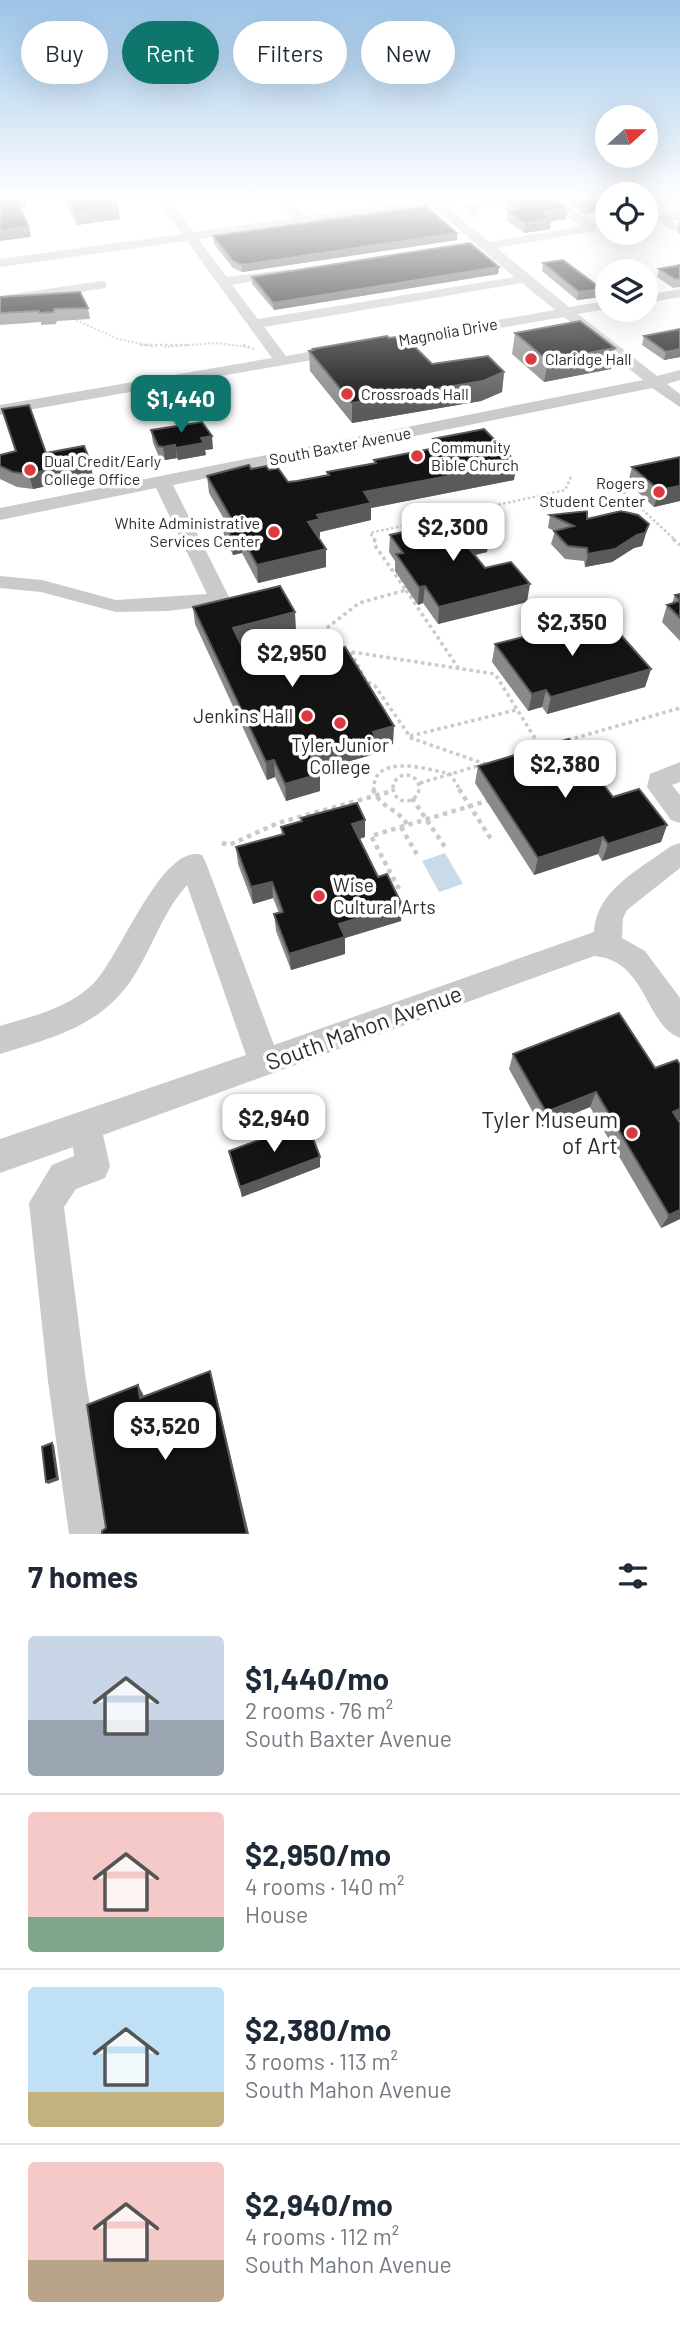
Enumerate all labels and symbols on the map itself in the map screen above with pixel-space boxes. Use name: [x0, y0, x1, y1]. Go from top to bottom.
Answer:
north arrow: [595, 105, 658, 168]
street label: Magnolia Drive: [397, 313, 499, 350]
place label: Claridge Hall: [545, 349, 632, 368]
marker: Claridge Hall: [523, 351, 539, 367]
pin: $1,440: [124, 376, 238, 435]
place label: Crossroads Hall: [361, 384, 469, 403]
marker: Crossroads Hall: [339, 386, 355, 402]
street label: South Baxter Avenue: [267, 422, 412, 469]
place label: Community Bible Church: [431, 437, 519, 474]
marker: Community Bible Church: [409, 448, 425, 464]
place label: Dual Credit/Early College Office: [44, 451, 162, 488]
marker: Dual Credit/Early College Office: [22, 462, 38, 478]
place label: Rogers Student Center: [540, 473, 645, 510]
marker: Rogers Student Center: [651, 484, 667, 500]
pin: $2,300: [396, 504, 510, 563]
place label: White Administrative Services Center: [115, 513, 260, 550]
marker: White Administrative Services Center: [266, 524, 282, 540]
pin: $2,350: [515, 598, 629, 658]
pin: $2,950: [235, 630, 349, 689]
place label: Jenkins Hall: [193, 704, 293, 727]
marker: Jenkins Hall: [299, 708, 315, 724]
marker: Tyler Junior College: [332, 715, 348, 731]
place label: Tyler Junior College: [291, 733, 389, 778]
pin: $2,380: [508, 740, 622, 800]
place label: Wise Cultural Arts: [333, 873, 436, 918]
marker: Wise Cultural Arts: [311, 888, 327, 904]
street label: South Mahon Avenue: [262, 979, 466, 1076]
pin: $2,940: [217, 1094, 331, 1154]
place label: Tyler Museum of Art: [481, 1105, 618, 1159]
marker: Tyler Museum of Art: [624, 1125, 640, 1141]
pin: $3,520: [108, 1402, 222, 1462]

